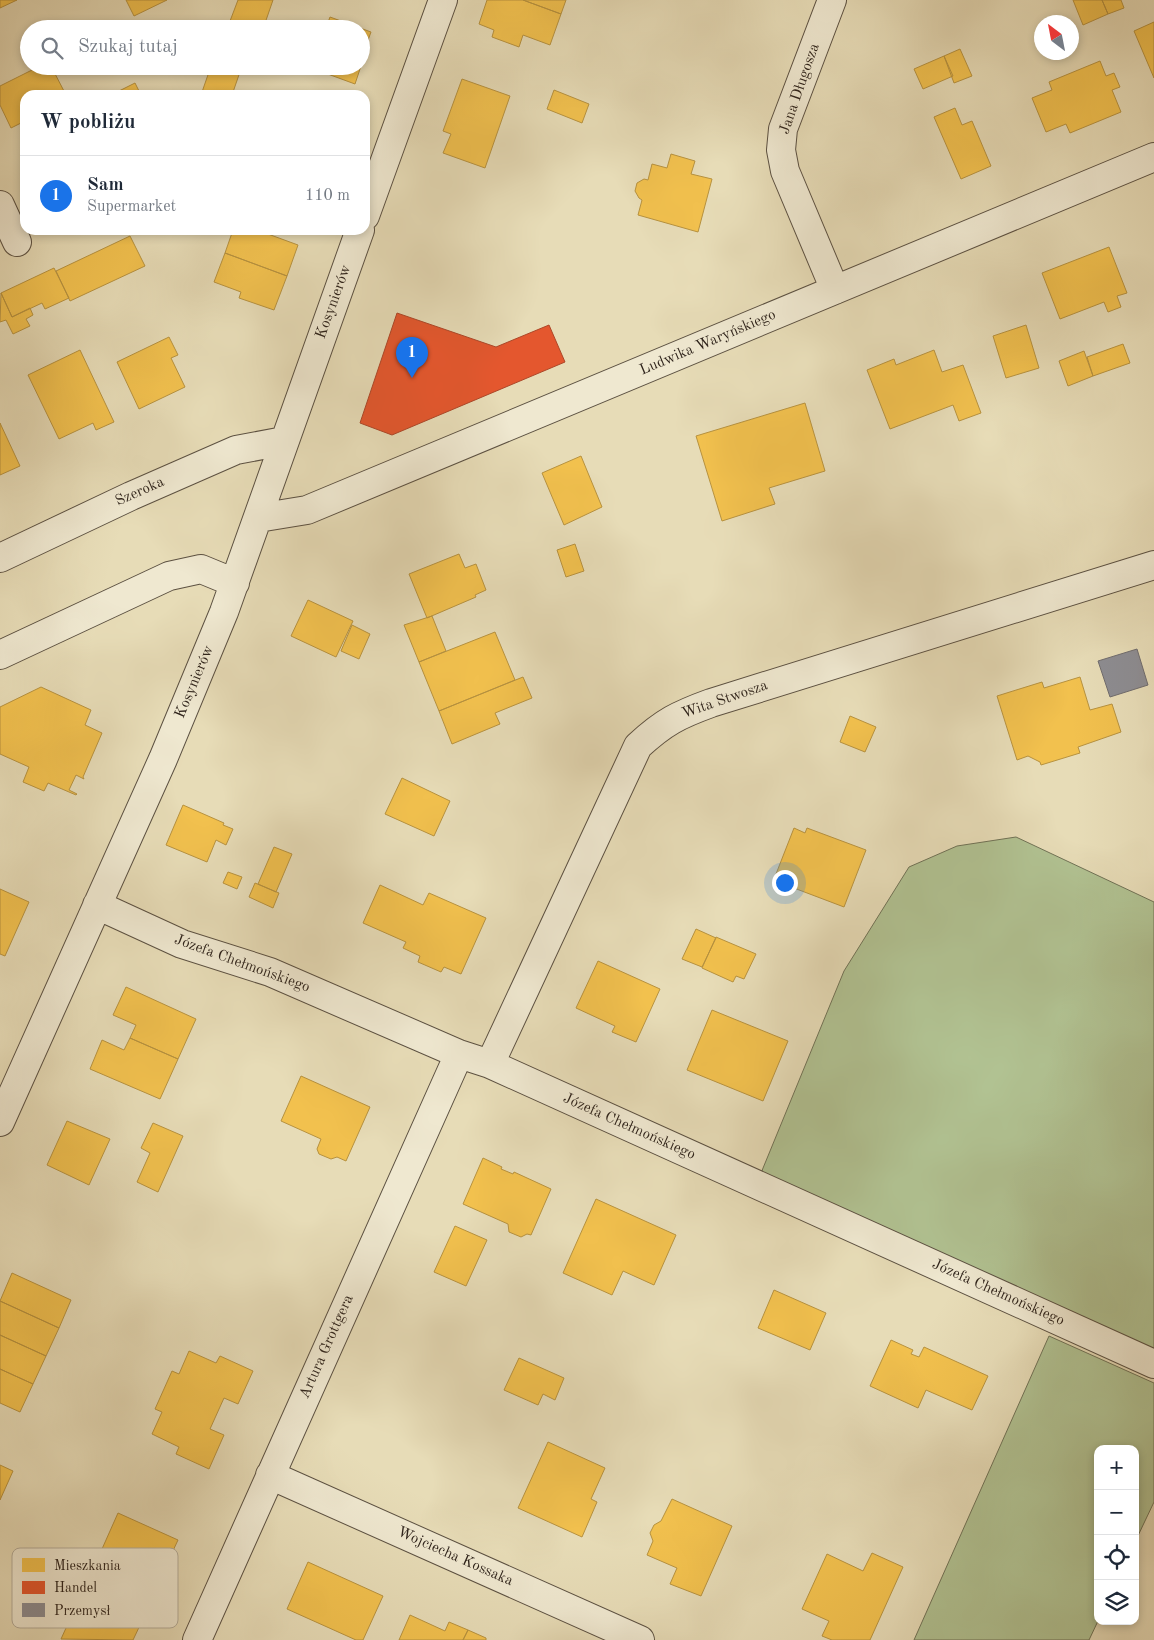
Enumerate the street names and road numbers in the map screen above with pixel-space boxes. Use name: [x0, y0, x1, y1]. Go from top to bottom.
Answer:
street label: Jana Długosza: [777, 41, 823, 136]
street label: Kosynierów: [314, 263, 354, 341]
street label: Ludwika Waryńskiego: [638, 308, 778, 378]
street label: Szeroka: [113, 474, 167, 509]
street label: Kosynierów: [173, 643, 217, 720]
street label: Wita Stwosza: [680, 678, 770, 722]
street label: Józefa Chełmońskiego: [172, 932, 312, 996]
street label: Józefa Chełmońskiego: [561, 1091, 697, 1163]
street label: Józefa Chełmońskiego: [930, 1257, 1066, 1329]
street label: Artura Grottgera: [297, 1292, 357, 1401]
street label: Wojciecha Kossaka: [395, 1525, 516, 1590]

